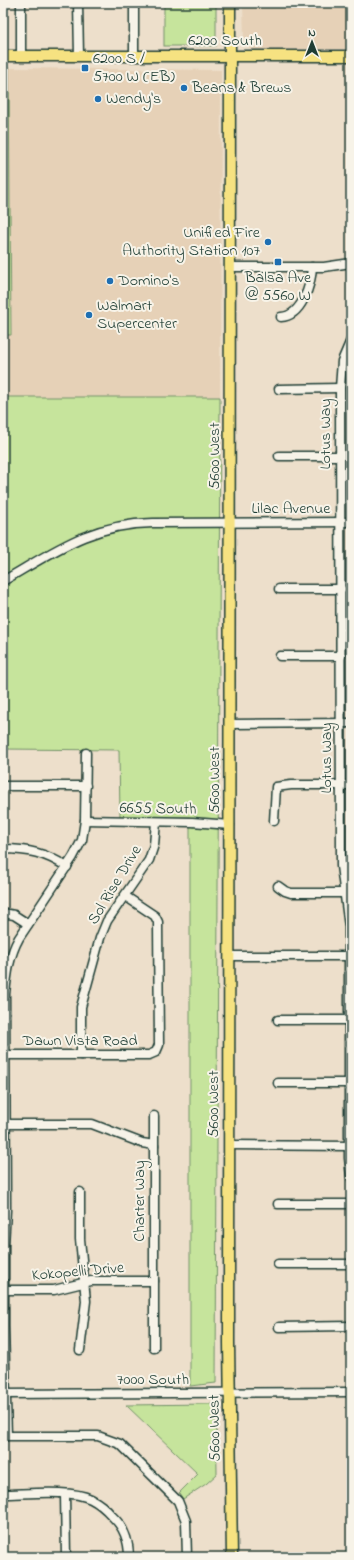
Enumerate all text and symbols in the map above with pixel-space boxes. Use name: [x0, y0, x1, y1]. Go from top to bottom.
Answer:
north arrow: [292, 22, 332, 62]
text: N: [308, 25, 316, 41]
street label: 6200 South: [188, 29, 262, 53]
place label: 6200 S / 5700 W (EB): [93, 47, 175, 89]
marker: 6200 S / 5700 W (EB): [80, 63, 90, 73]
place label: Beans & Brews: [191, 76, 291, 100]
marker: Beans & Brews: [179, 83, 189, 93]
place label: Wendy's: [106, 87, 161, 111]
marker: Wendy's: [93, 94, 103, 104]
place label: Unified Fire Authority Station 107: [122, 221, 261, 263]
marker: Unified Fire Authority Station 107: [263, 237, 273, 247]
marker: Balsa Ave @ 5560 W: [273, 257, 283, 267]
place label: Balsa Ave @ 5560 W: [244, 266, 312, 308]
place label: Domino's: [117, 269, 179, 293]
marker: Domino's: [105, 276, 115, 286]
place label: Walmart Supercenter: [97, 294, 177, 336]
marker: Walmart Supercenter: [84, 310, 94, 320]
street label: Lotus Way: [314, 399, 338, 469]
street label: 5600 West: [203, 422, 227, 490]
street label: Lilac Avenue: [251, 497, 331, 521]
street label: Lotus Way: [315, 723, 339, 793]
street label: 5600 West: [203, 746, 227, 814]
street label: 6655 South: [119, 796, 197, 822]
street label: Sol Rise Drive: [82, 840, 149, 929]
street label: Dawn Vista Road: [22, 1029, 137, 1053]
street label: 5600 West: [202, 1070, 226, 1138]
street label: Charter Way: [128, 1160, 152, 1242]
street label: Kokopelli Drive: [31, 1256, 126, 1288]
street label: 7000 South: [117, 1368, 189, 1392]
street label: 5600 West: [202, 1394, 228, 1462]

